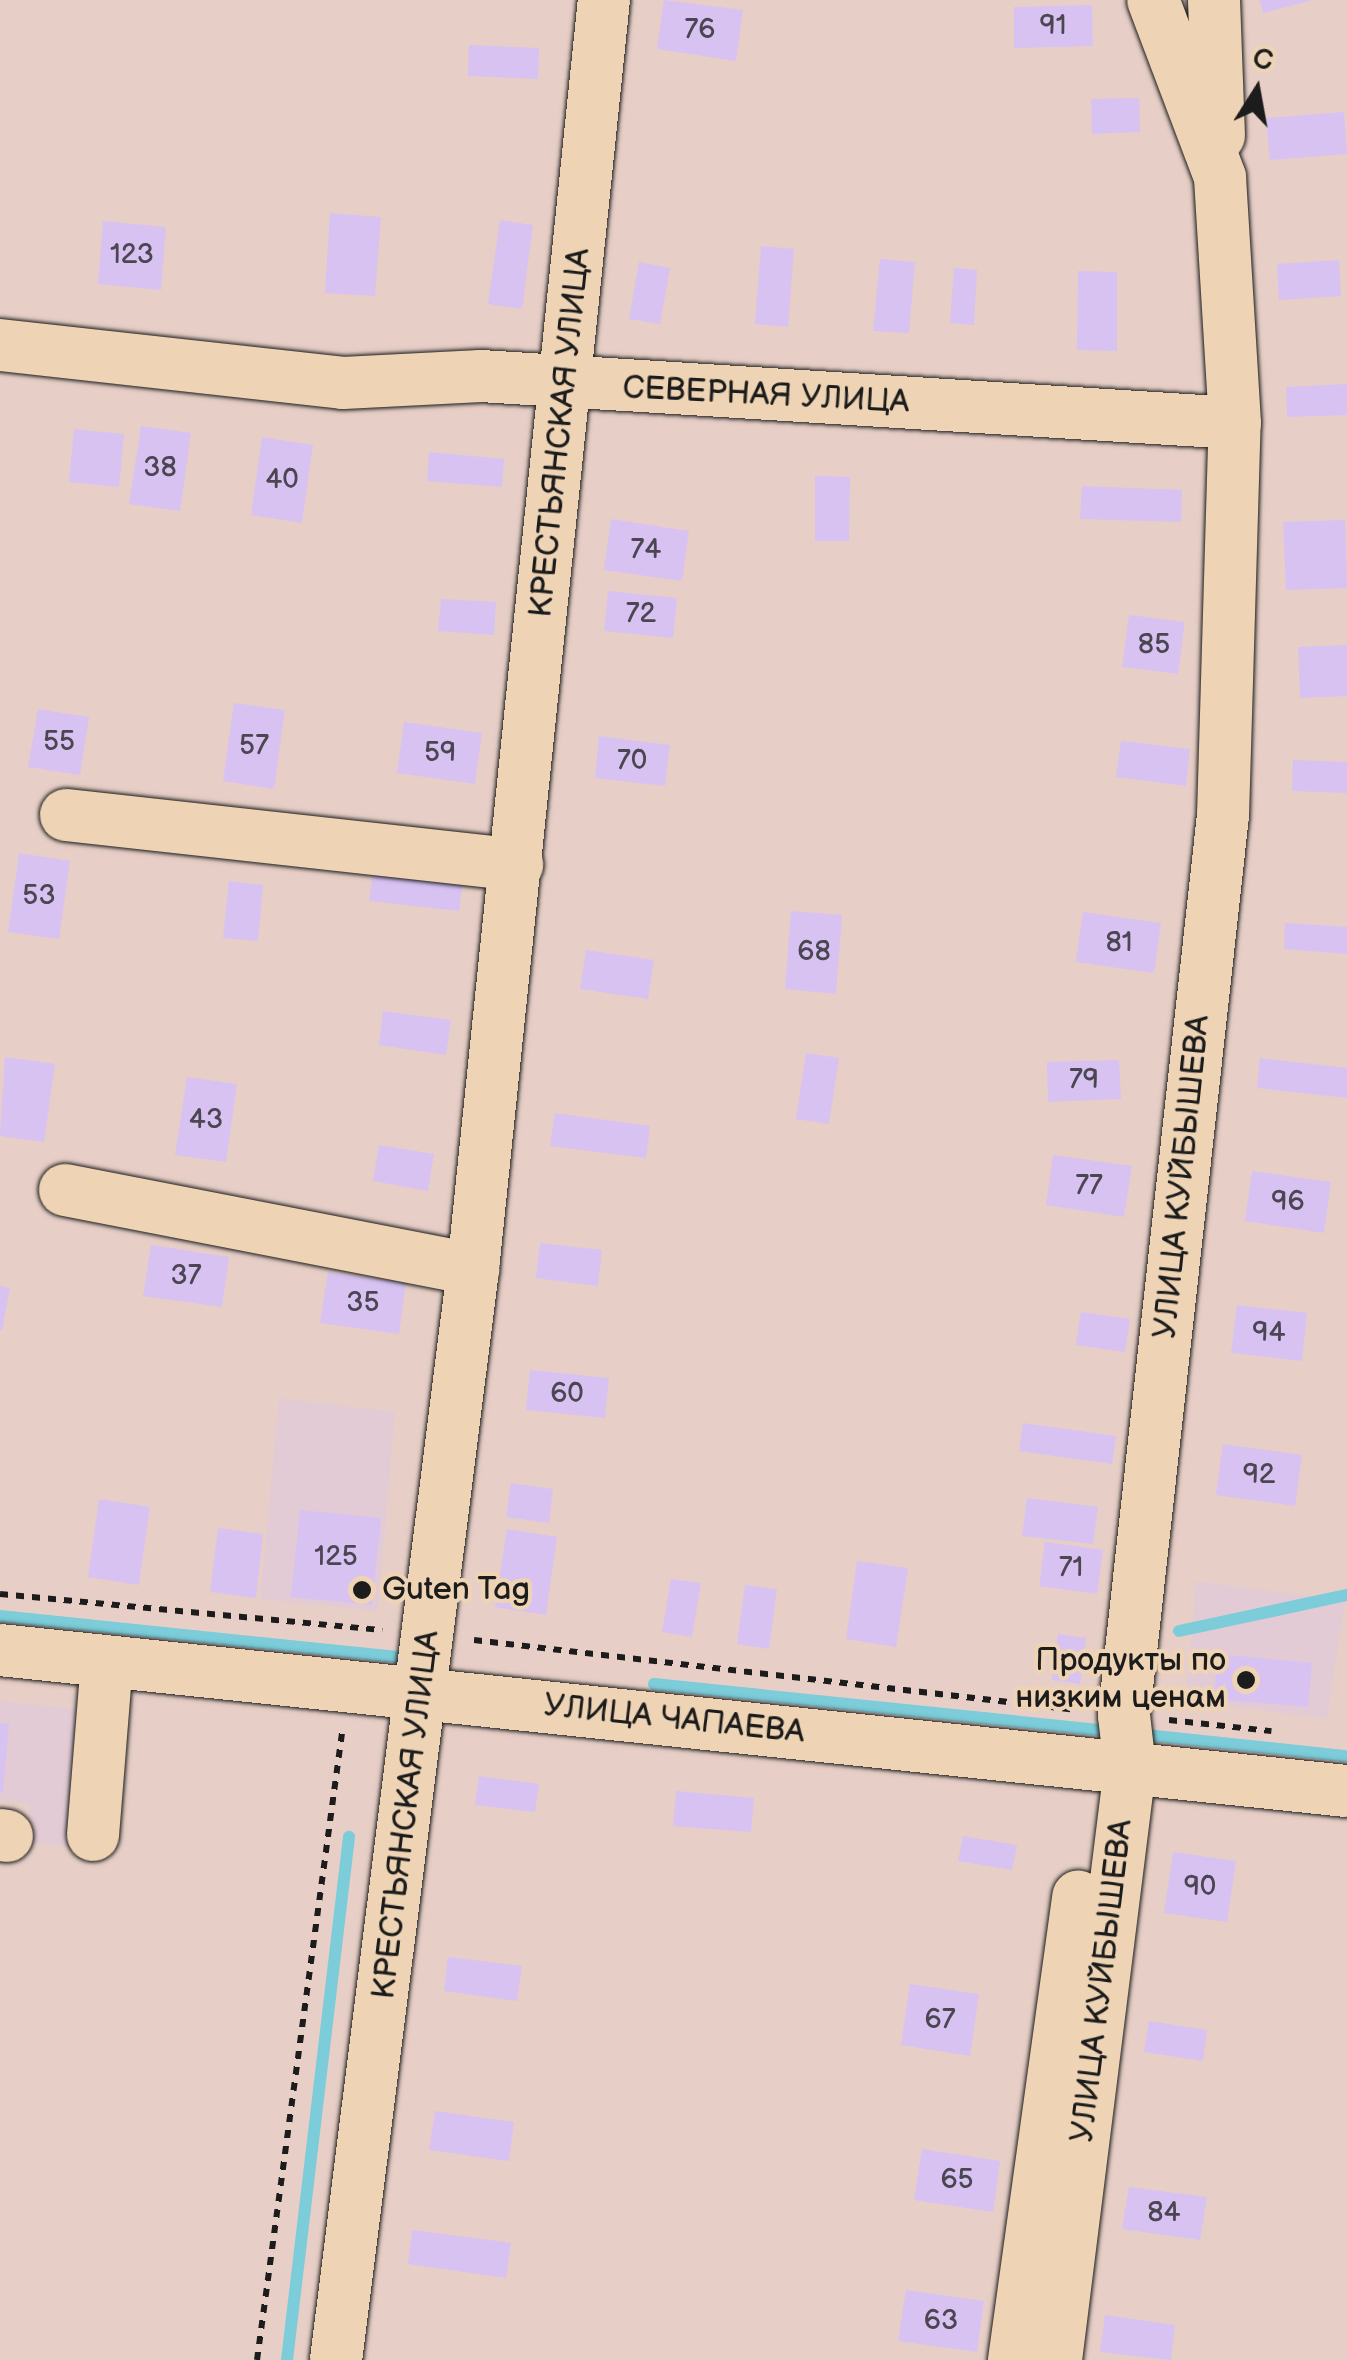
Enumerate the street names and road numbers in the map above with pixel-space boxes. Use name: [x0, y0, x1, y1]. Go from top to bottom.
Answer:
street label: КРЕСТЬЯНСКАЯ УЛИЦА: [523, 247, 599, 619]
street label: СЕВЕРНАЯ УЛИЦА: [622, 369, 910, 423]
street label: УЛИЦА КУЙБЫШЕВА: [1147, 1013, 1219, 1341]
street label: КРЕСТЬЯНСКАЯ УЛИЦА: [365, 1629, 449, 2001]
street label: УЛИЦА ЧАПАЕВА: [542, 1687, 806, 1753]
street label: УЛИЦА КУЙБЫШЕВА: [1064, 1817, 1142, 2145]

